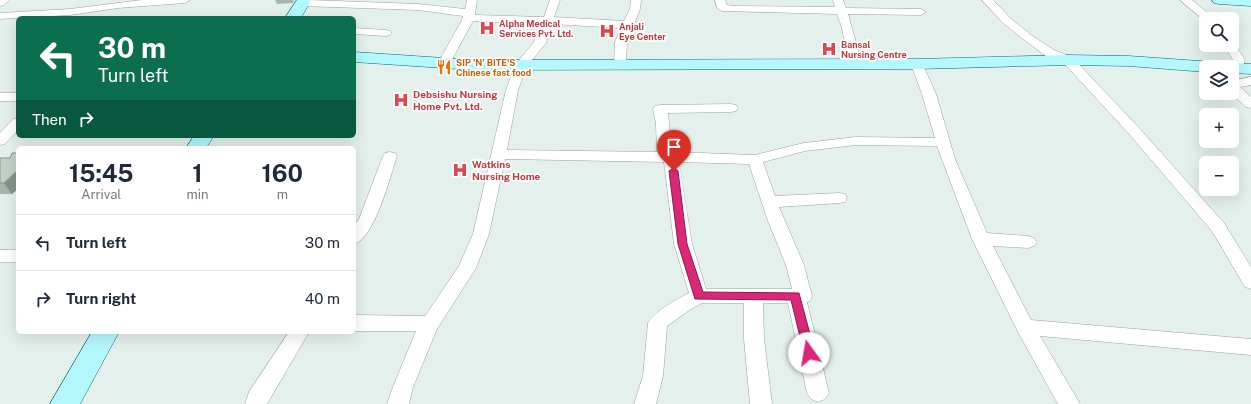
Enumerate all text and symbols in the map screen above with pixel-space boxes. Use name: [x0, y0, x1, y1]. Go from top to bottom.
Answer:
map controls: [1199, 12, 1239, 196]
button: search: [1199, 12, 1239, 52]
place label: Alpha Medical Services Pvt. Ltd.: [499, 18, 573, 39]
hospital icon: Alpha Medical Services Pvt. Ltd.: [478, 19, 496, 37]
place label: Anjali Eye Center: [619, 21, 666, 42]
hospital icon: Anjali Eye Center: [598, 22, 616, 40]
text: 30 m: [98, 31, 166, 64]
icon: left: [32, 32, 84, 84]
place label: Bansal Nursing Centre: [841, 39, 907, 60]
hospital icon: Bansal Nursing Centre: [820, 40, 838, 58]
place label: SIP 'N' BITE'S Chinese fast food: [456, 57, 531, 78]
restaurant icon: SIP 'N' BITE'S Chinese fast food: [435, 58, 453, 76]
button: layers: [1199, 60, 1239, 100]
text: Turn left: [98, 65, 168, 86]
place label: Debsishu Nursing Home Pvt. Ltd.: [413, 88, 498, 112]
hospital icon: Debsishu Nursing Home Pvt. Ltd.: [392, 91, 410, 109]
icon: right: [75, 108, 97, 130]
button: +: [1199, 108, 1239, 148]
text: Then: [32, 111, 67, 128]
pin: [657, 130, 691, 171]
icon: arrive: [663, 136, 685, 158]
button: −: [1199, 156, 1239, 196]
place label: Watkins Nursing Home: [472, 158, 541, 182]
text: 15:45: [69, 159, 134, 187]
text: 1: [192, 159, 203, 187]
text: 160: [262, 159, 303, 187]
hospital icon: Watkins Nursing Home: [451, 161, 469, 179]
text: Arrival: [81, 187, 121, 202]
text: min: [186, 187, 209, 202]
text: m: [277, 187, 288, 202]
icon: left: [32, 232, 54, 254]
text: Turn left: [66, 234, 127, 251]
text: 30 m: [305, 234, 340, 251]
icon: right: [32, 288, 54, 310]
text: Turn right: [66, 290, 136, 307]
text: 40 m: [305, 290, 340, 307]
position arrow: [788, 332, 830, 374]

